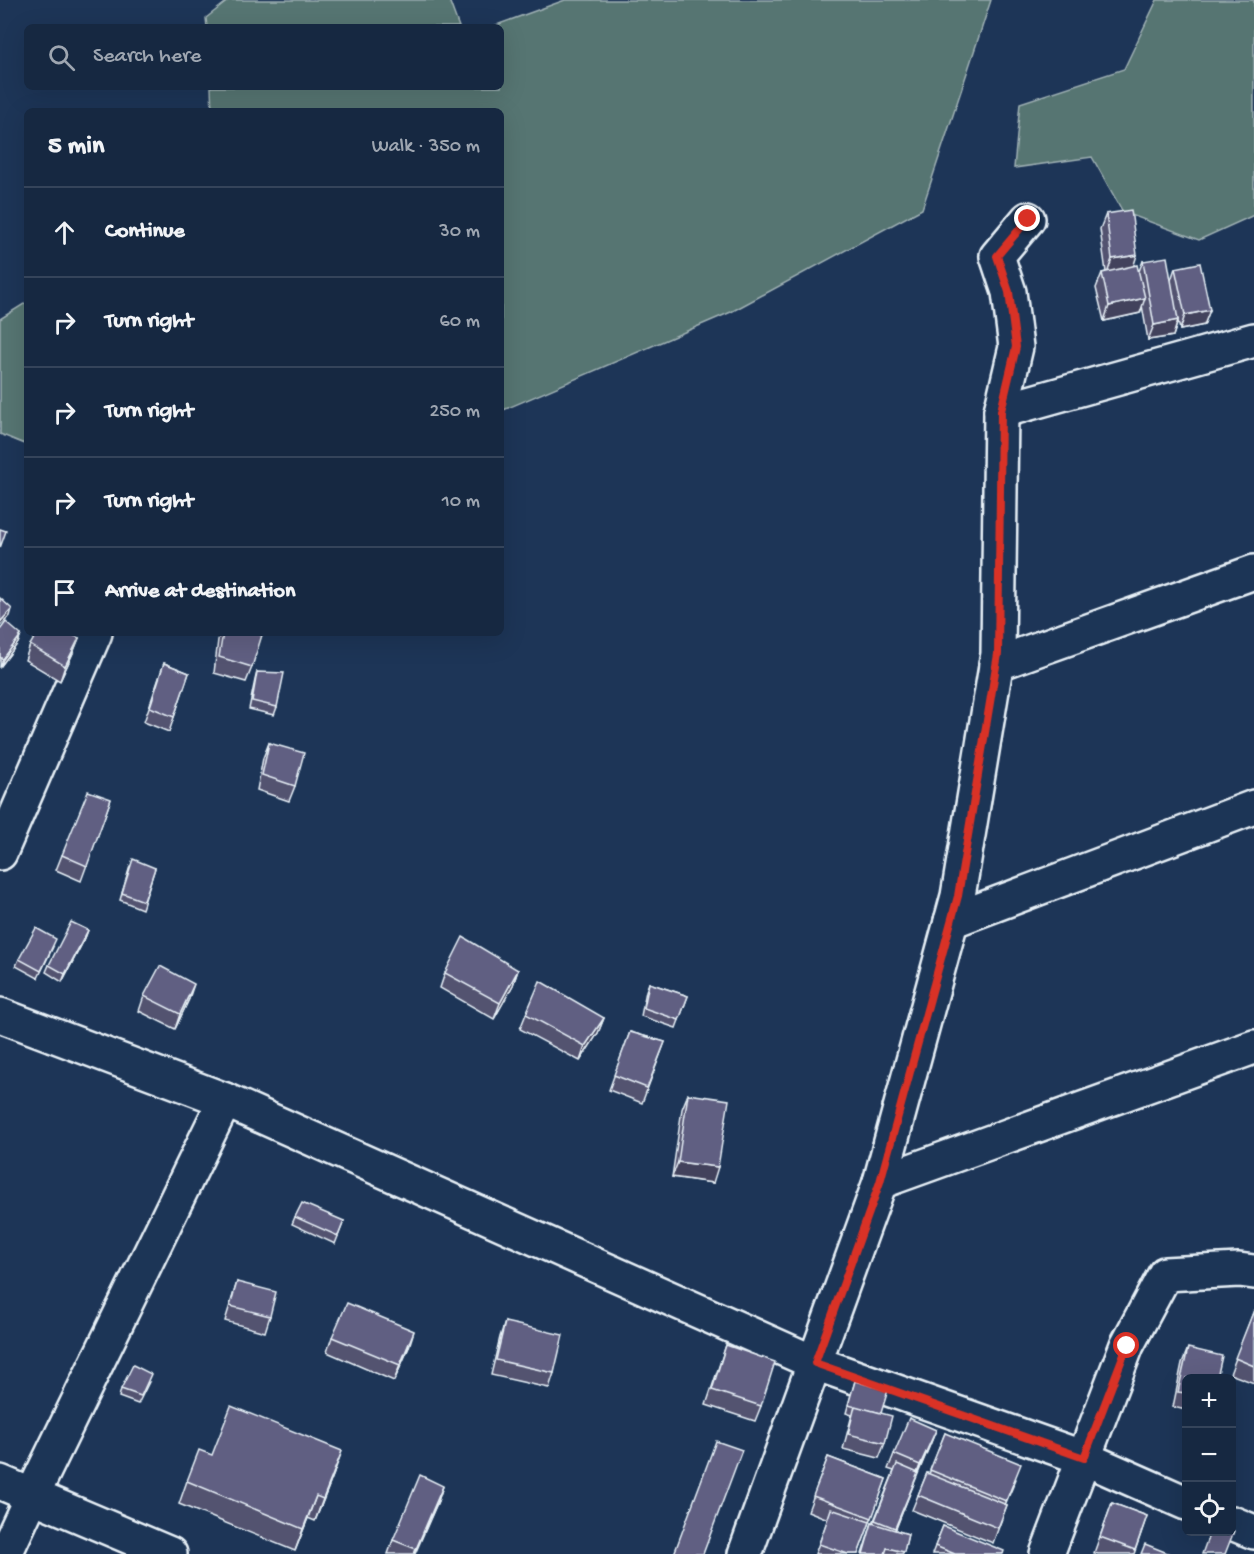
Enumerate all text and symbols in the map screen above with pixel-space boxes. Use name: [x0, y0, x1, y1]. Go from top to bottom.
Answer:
search box: [24, 24, 504, 90]
icon: search: [45, 41, 78, 74]
text: Search here: [93, 44, 201, 70]
text: 5 min: [48, 132, 104, 163]
text: Walk · 350 m: [372, 136, 480, 159]
route end: [1014, 205, 1040, 231]
icon: ahead: [48, 216, 81, 249]
text: Continue: [105, 219, 185, 245]
text: 30 m: [439, 221, 480, 244]
icon: right: [48, 306, 81, 339]
text: Turn right: [105, 309, 193, 335]
text: 60 m: [440, 311, 480, 334]
icon: right: [48, 396, 81, 429]
text: Turn right: [105, 399, 193, 425]
text: 250 m: [429, 401, 480, 424]
icon: right: [48, 486, 81, 519]
text: Turn right: [105, 489, 193, 515]
text: 10 m: [442, 491, 480, 514]
icon: arrive: [48, 576, 81, 609]
text: Arrive at destination: [105, 579, 295, 605]
route start: [1113, 1332, 1139, 1358]
map controls: [1182, 1374, 1236, 1536]
button: +: [1182, 1374, 1236, 1428]
button: −: [1182, 1428, 1236, 1482]
button: locate: [1182, 1482, 1236, 1536]

